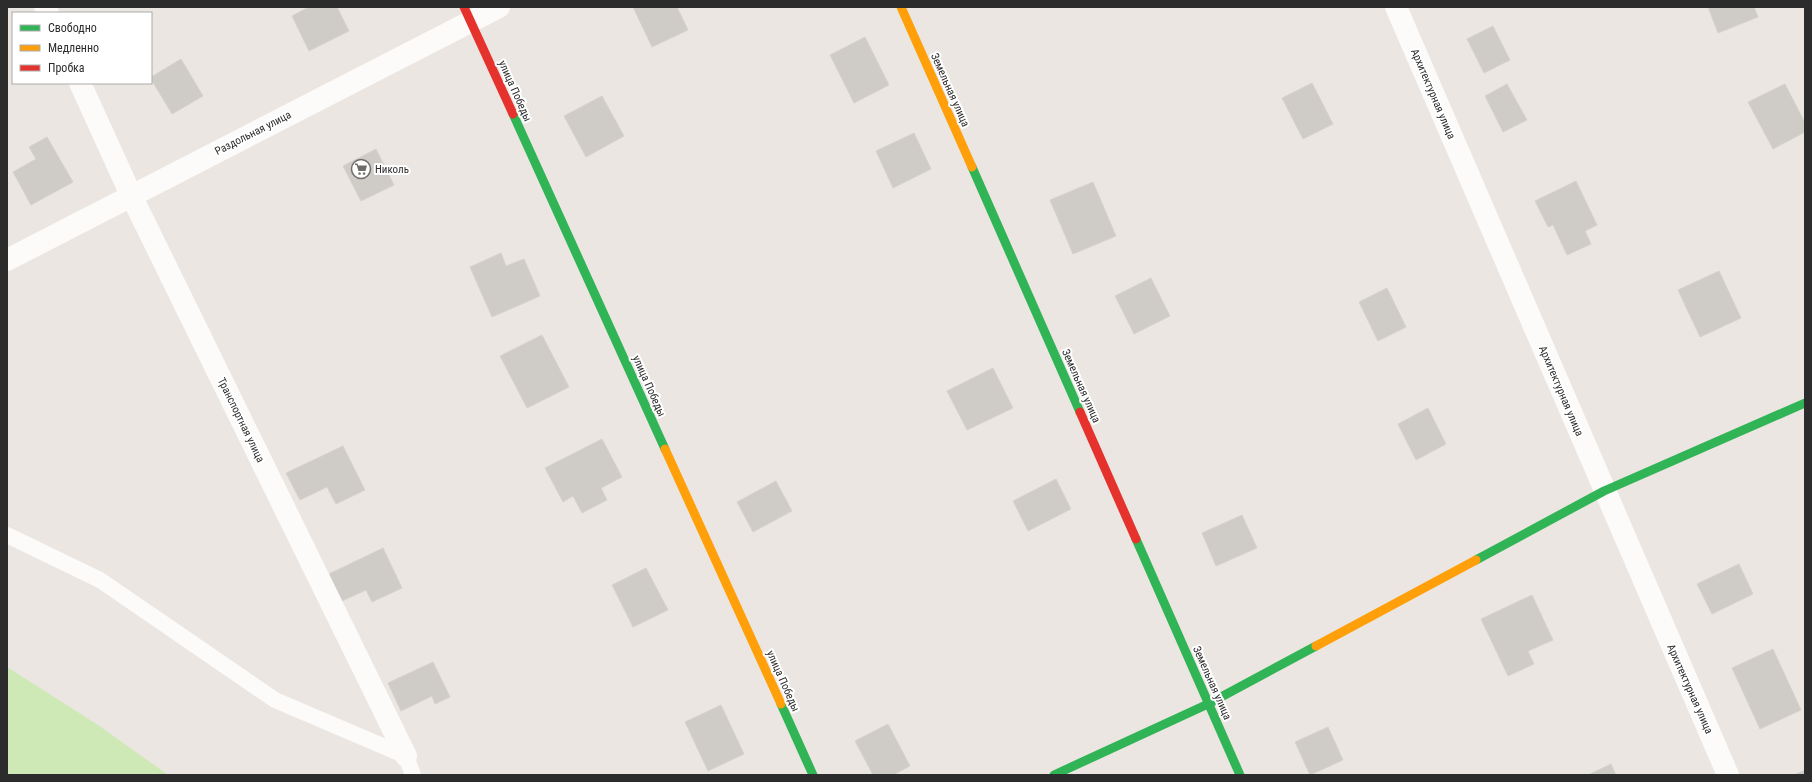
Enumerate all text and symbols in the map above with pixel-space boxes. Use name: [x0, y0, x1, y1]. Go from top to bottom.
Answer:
legend: [12, 12, 152, 84]
text: Свободно: [48, 21, 97, 35]
text: Медленно: [48, 41, 99, 55]
street label: Архитектурная улица: [1408, 47, 1458, 141]
street label: Земельная улица: [928, 51, 972, 129]
street label: улица Победы: [496, 59, 534, 123]
text: Пробка: [48, 61, 85, 75]
street label: Раздольная улица: [213, 108, 293, 158]
supermarket icon: Николь: [350, 158, 372, 180]
place label: Николь: [375, 163, 409, 176]
street label: Архитектурная улица: [1536, 344, 1586, 438]
street label: Земельная улица: [1059, 347, 1103, 425]
street label: улица Победы: [630, 354, 668, 418]
street label: Транспортная улица: [215, 376, 267, 464]
street label: Архитектурная улица: [1664, 642, 1716, 736]
street label: Земельная улица: [1190, 644, 1234, 722]
street label: улица Победы: [764, 649, 802, 713]

